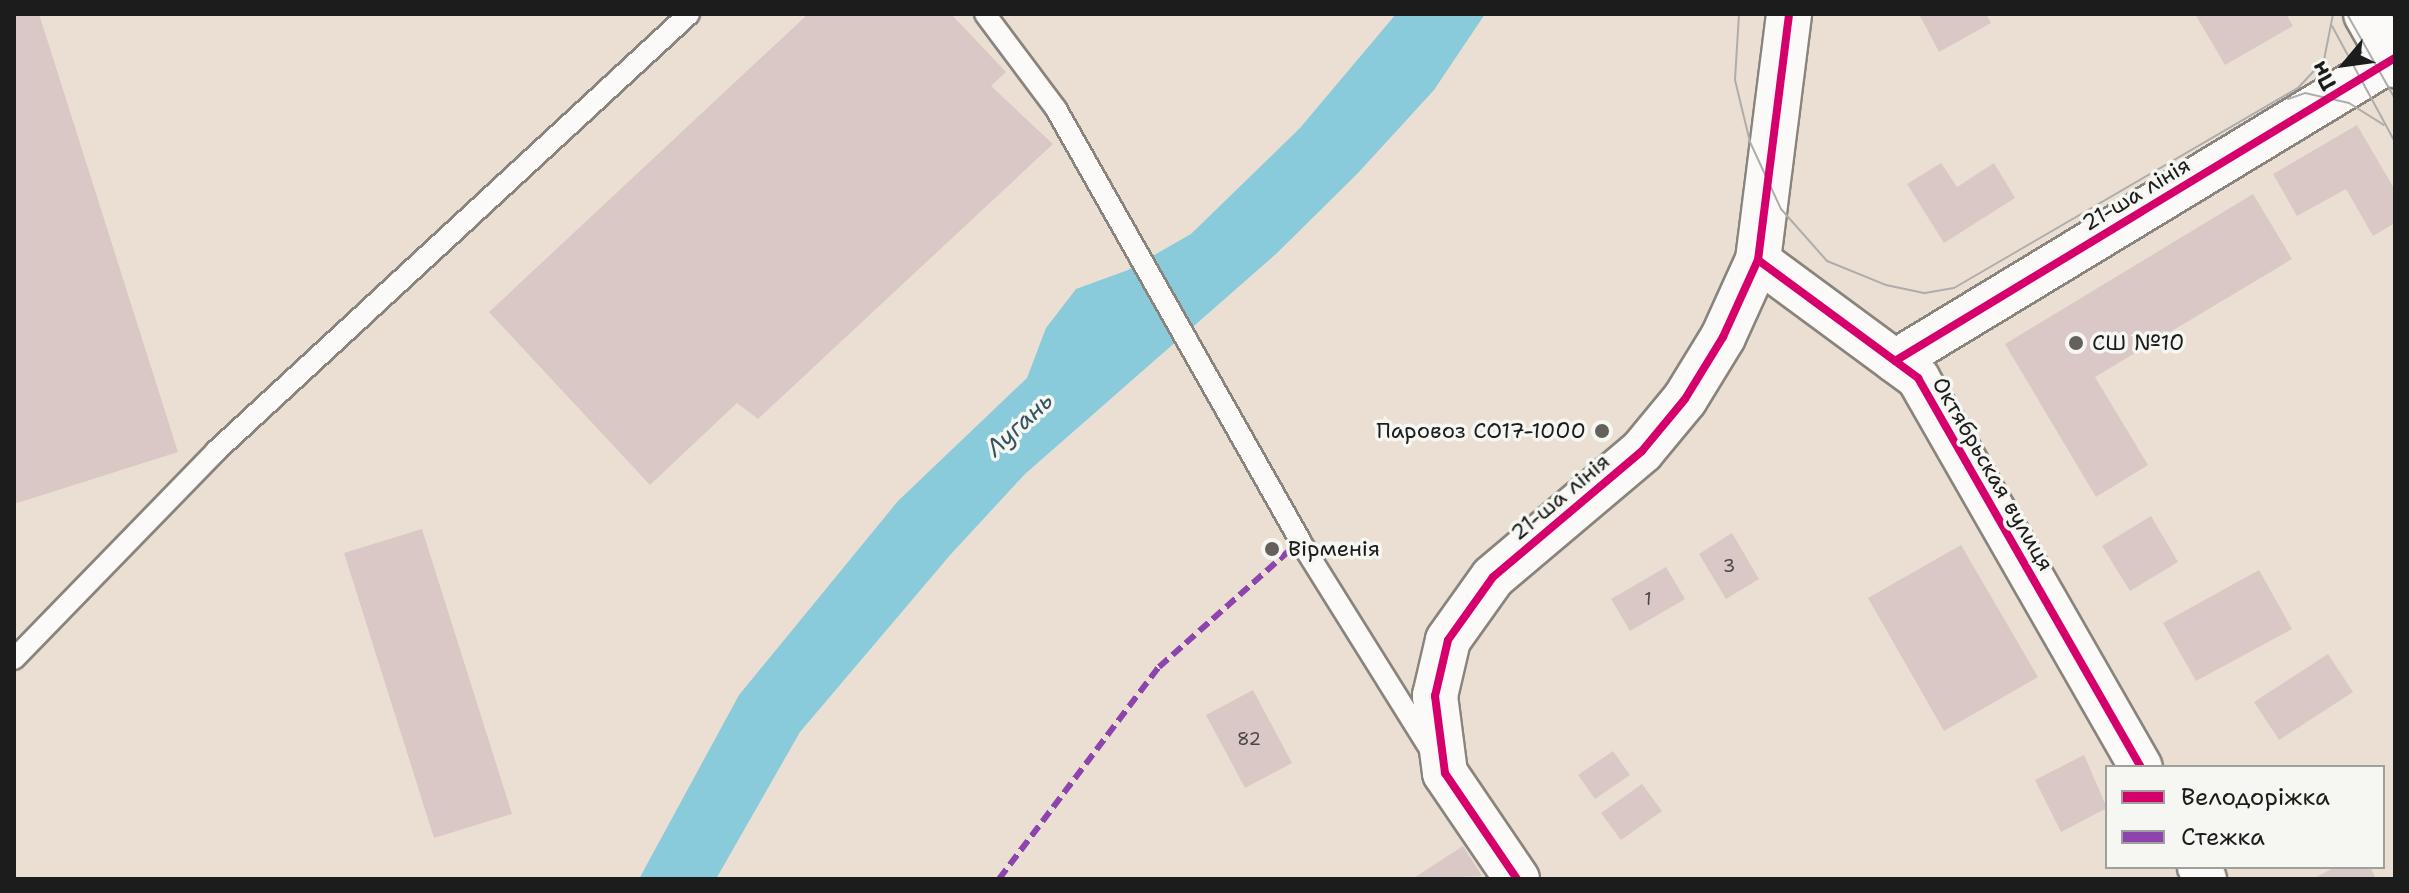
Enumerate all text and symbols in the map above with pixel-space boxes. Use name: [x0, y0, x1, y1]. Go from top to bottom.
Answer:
north arrow: [2305, 24, 2385, 104]
text: Пн: [2304, 56, 2343, 96]
street label: 21-ша лінія: [2077, 151, 2195, 237]
place label: СШ №10: [2092, 330, 2184, 356]
marker: СШ №10: [2067, 334, 2085, 352]
street label: Октябрьская вулиця: [1927, 372, 2059, 576]
water label: Лугань: [981, 387, 1059, 463]
place label: Паровоз СО17-1000: [1376, 418, 1586, 444]
marker: Паровоз СО17-1000: [1593, 422, 1611, 440]
street label: 21-ша лінія: [1505, 448, 1615, 546]
place label: Вірменія: [1288, 536, 1380, 562]
marker: Вірменія: [1263, 540, 1281, 558]
house number: 3: [1723, 555, 1735, 577]
house number: 1: [1644, 588, 1652, 610]
house number: 82: [1237, 728, 1261, 750]
legend: [2105, 765, 2385, 869]
text: Велодоріжка: [2181, 781, 2330, 813]
text: Стежка: [2181, 821, 2265, 853]

